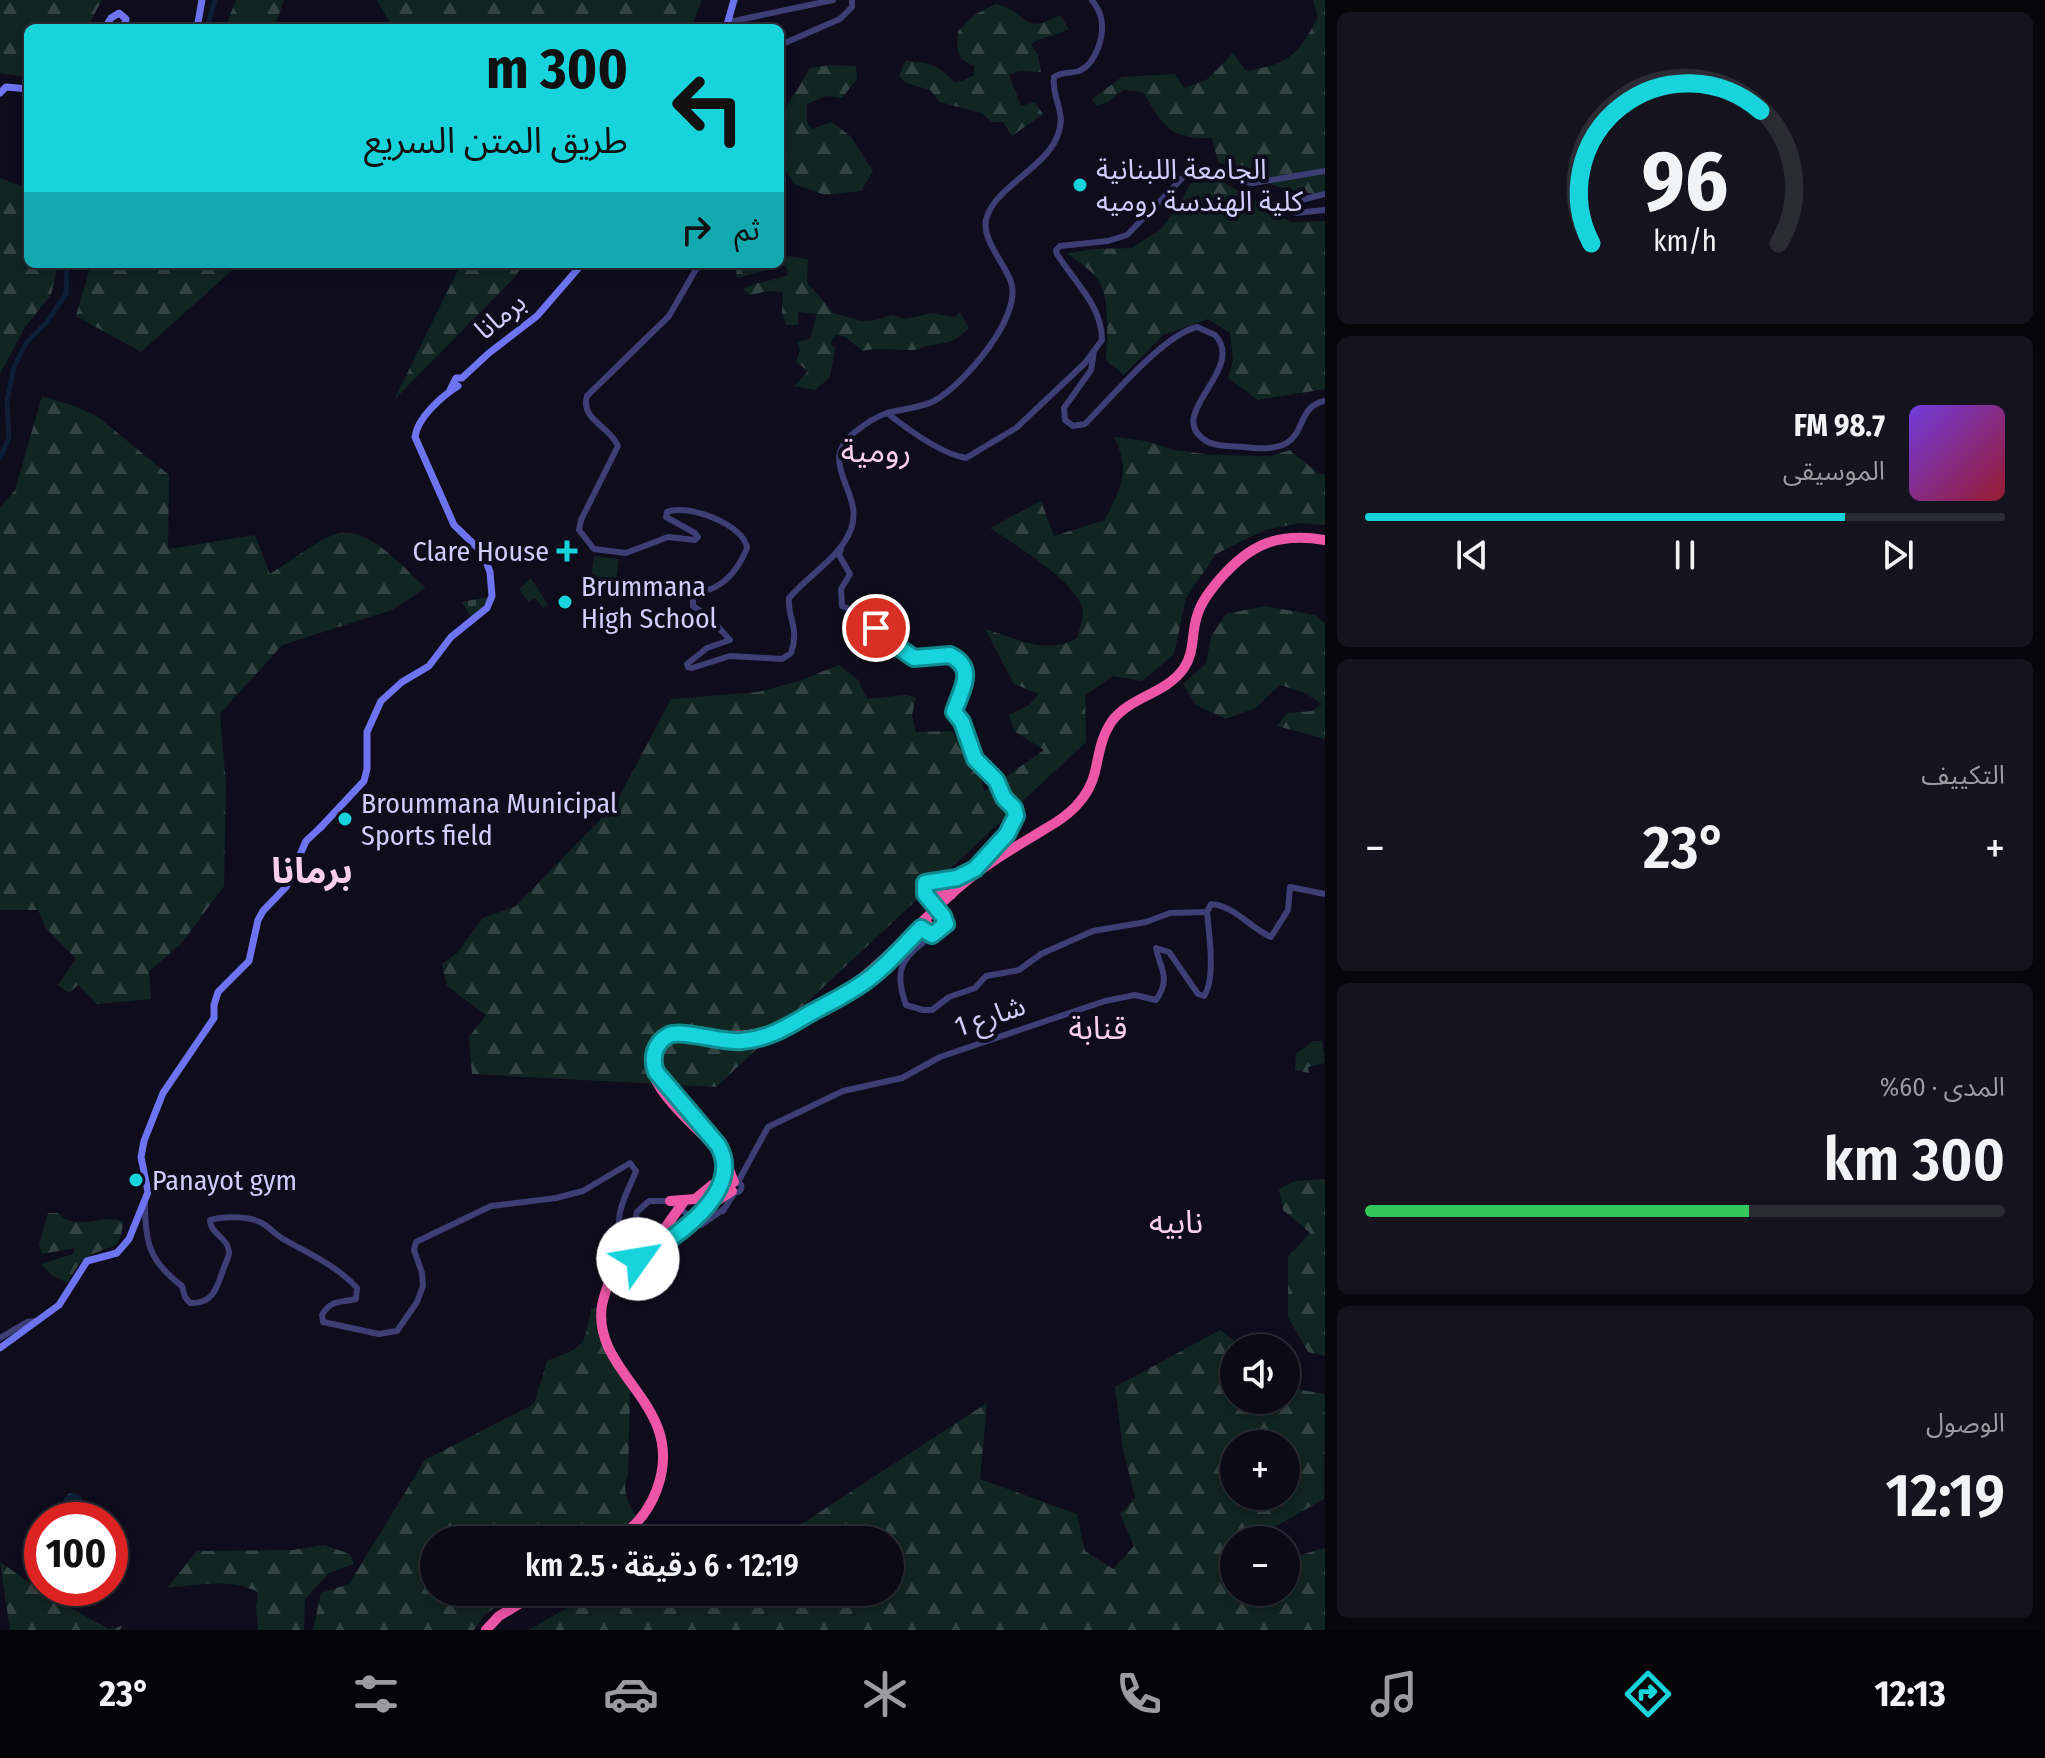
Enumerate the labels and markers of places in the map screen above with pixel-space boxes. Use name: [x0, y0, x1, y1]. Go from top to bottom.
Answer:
place label: الجامعة اللبنانية كلية الهندسة روميه: [1096, 153, 1303, 218]
marker: الجامعة اللبنانية كلية الهندسة روميه: [1071, 176, 1089, 194]
place label: Clare House: [413, 535, 549, 568]
marker: Clare House: [556, 540, 578, 562]
place label: Brummana High School: [581, 570, 717, 635]
marker: Brummana High School: [556, 593, 574, 611]
pin: [842, 594, 910, 662]
place label: Broummana Municipal Sports field: [361, 787, 617, 852]
marker: Broummana Municipal Sports field: [336, 810, 354, 828]
place label: Panayot gym: [152, 1164, 297, 1197]
marker: Panayot gym: [127, 1171, 145, 1189]

